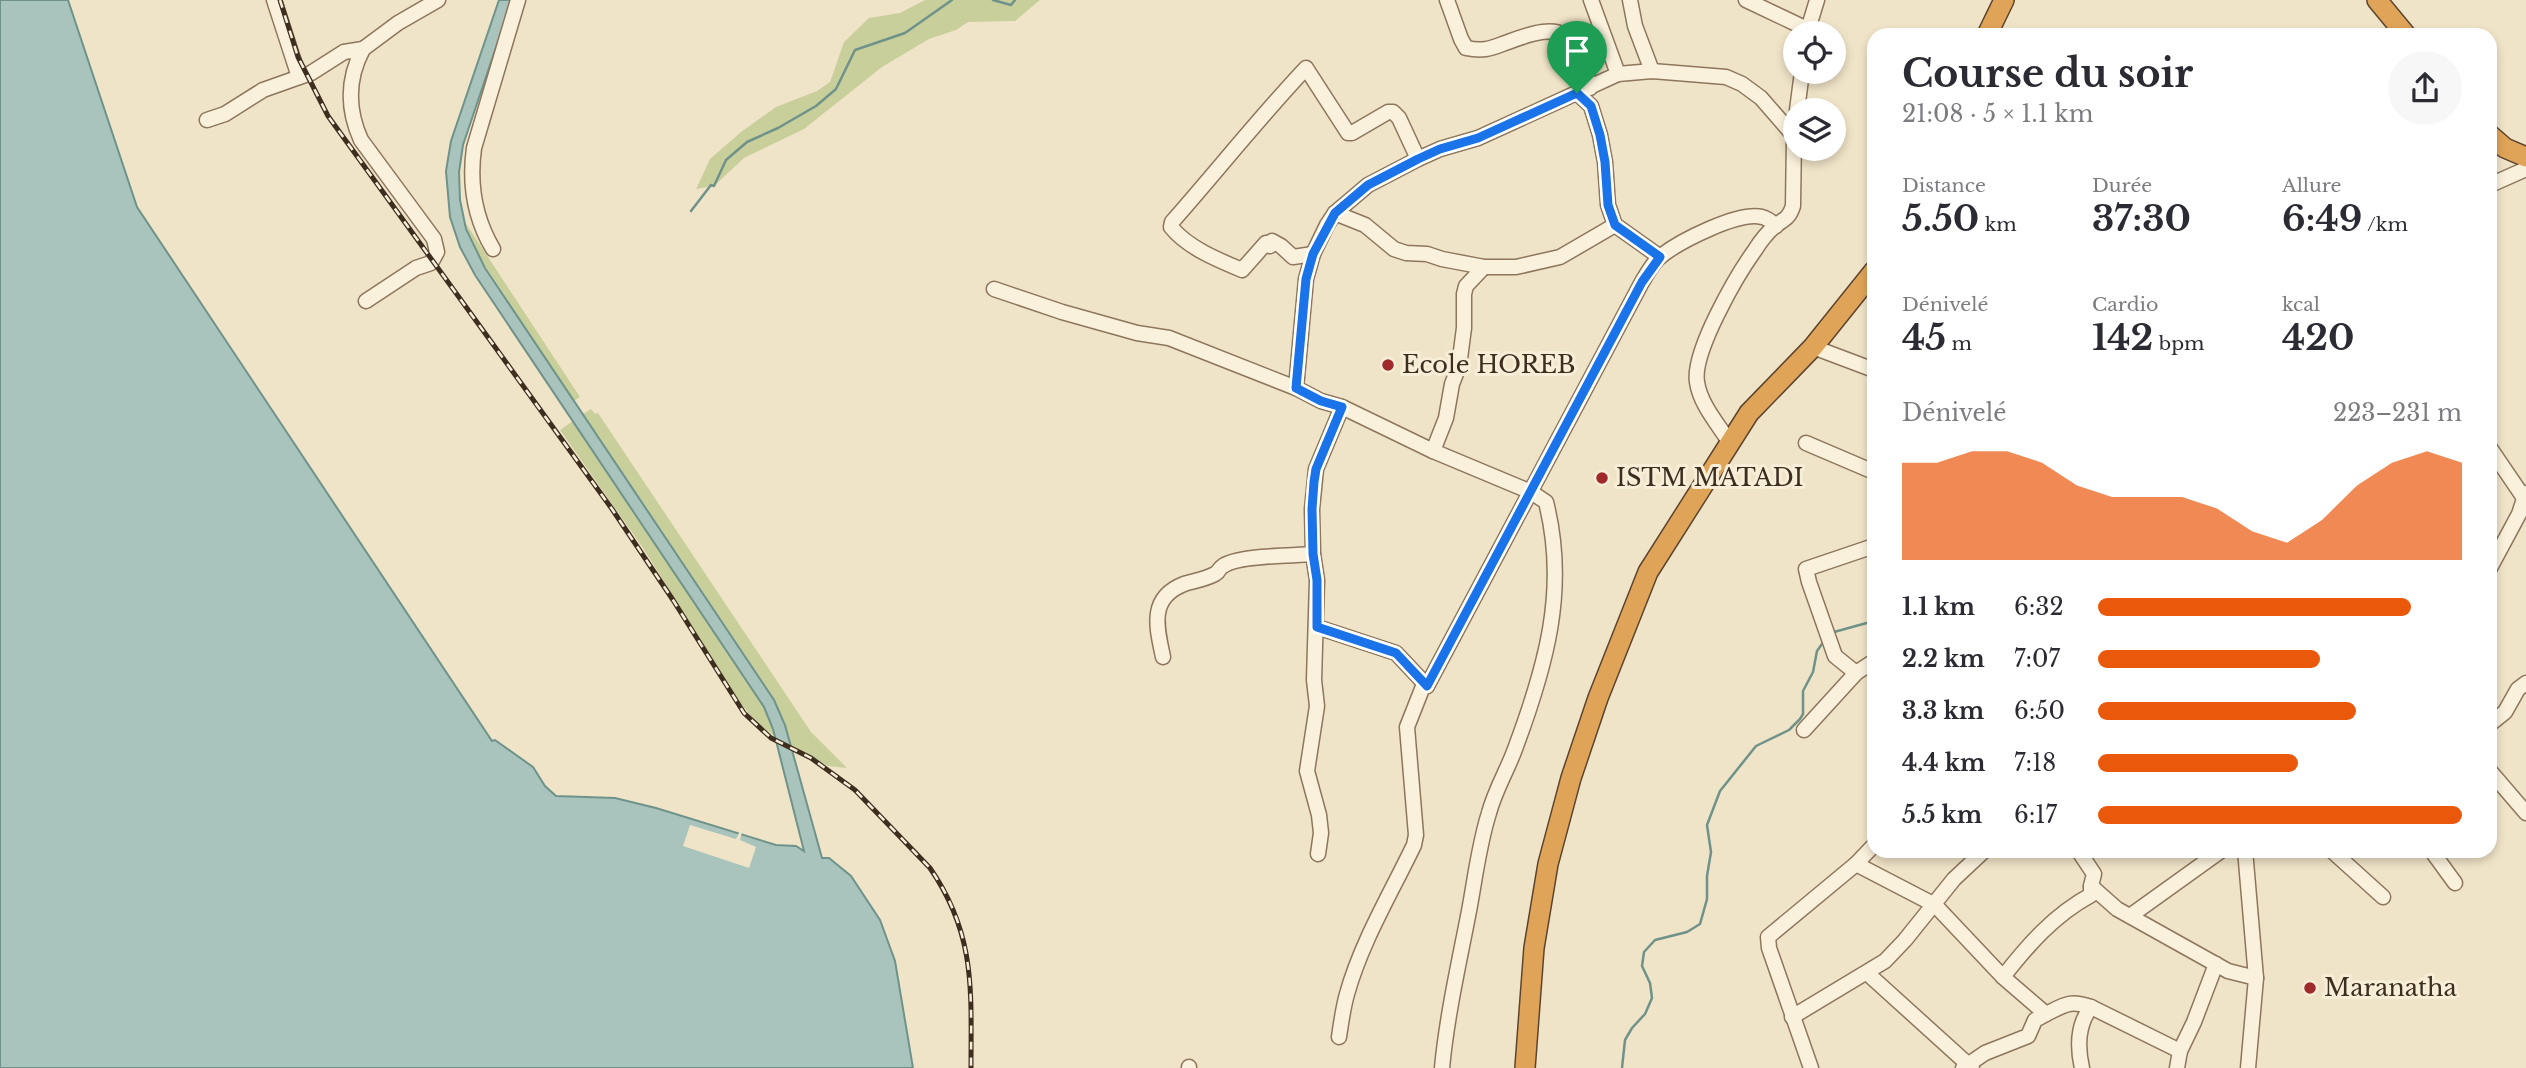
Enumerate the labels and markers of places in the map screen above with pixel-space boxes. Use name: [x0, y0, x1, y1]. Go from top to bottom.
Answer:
pin: [1547, 21, 1607, 93]
place label: Ecole HOREB: [1402, 350, 1575, 379]
marker: Ecole HOREB: [1380, 357, 1396, 373]
place label: ISTM MATADI: [1616, 463, 1803, 492]
marker: ISTM MATADI: [1594, 470, 1610, 486]
place label: Maranatha: [2324, 973, 2458, 1002]
marker: Maranatha: [2302, 980, 2318, 996]

